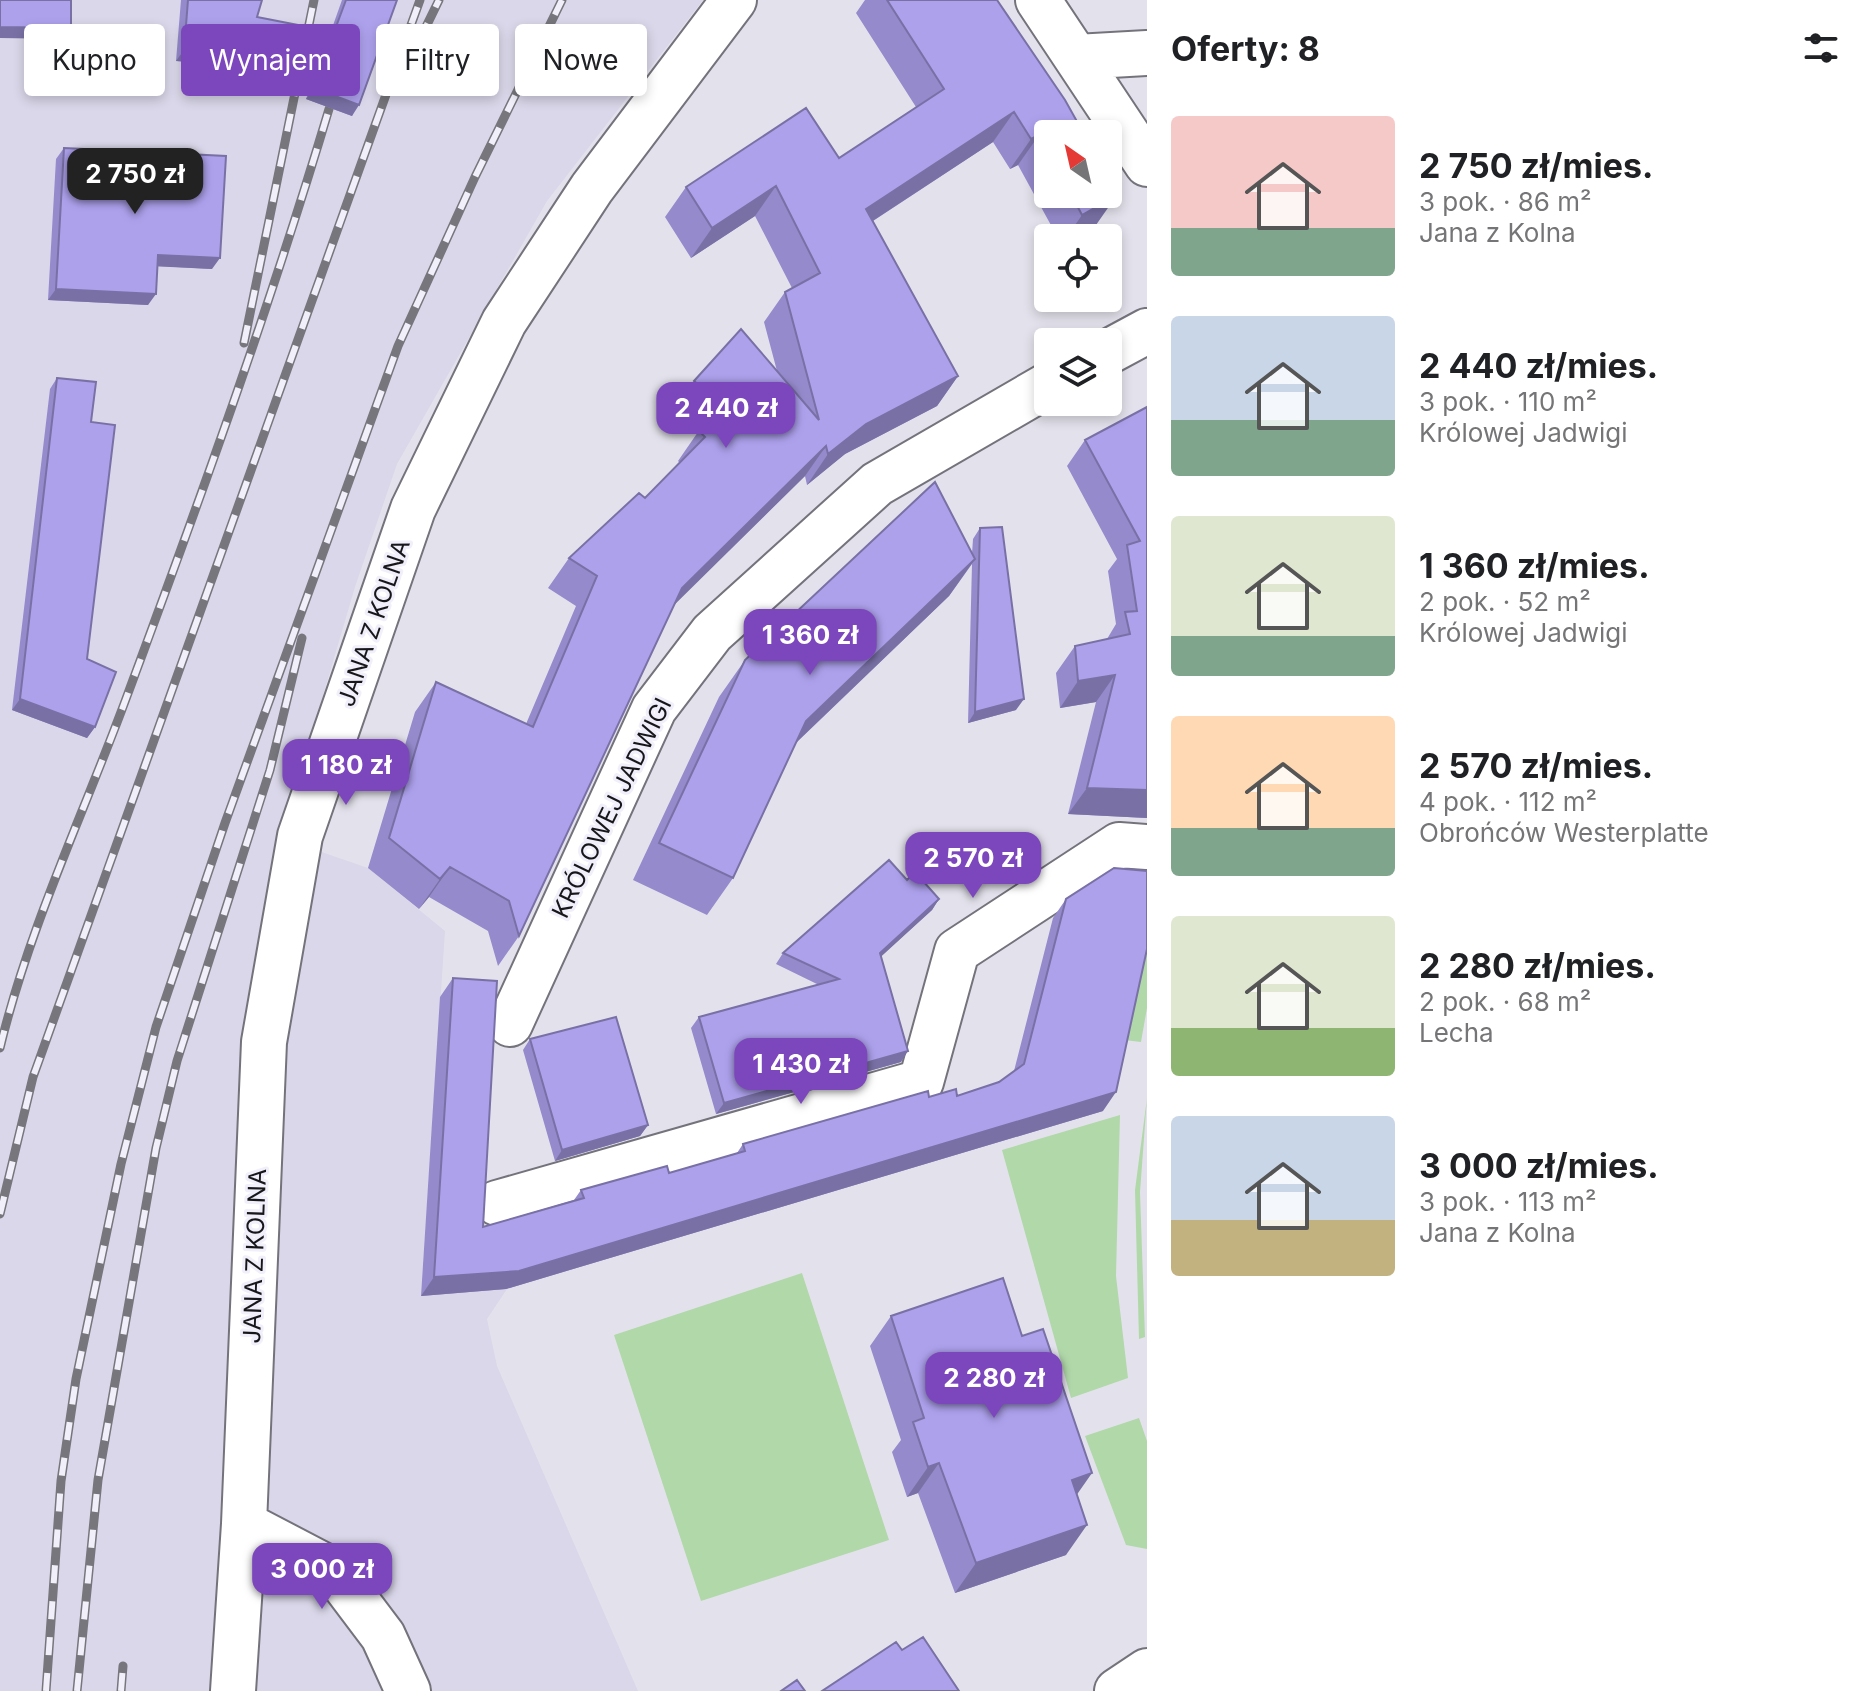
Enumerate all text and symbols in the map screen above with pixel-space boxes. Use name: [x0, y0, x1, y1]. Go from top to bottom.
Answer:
chip: Kupno: [24, 24, 165, 96]
chip: Wynajem: [181, 24, 360, 96]
chip: Filtry: [376, 24, 499, 96]
chip: Nowe: [515, 24, 647, 96]
icon: filters: [1799, 26, 1843, 70]
text: Oferty: 8: [1171, 28, 1320, 69]
north arrow: [1034, 120, 1122, 208]
map controls: [1034, 120, 1122, 416]
text: 2 750 zł/mies.: [1419, 145, 1653, 186]
pin: 2 750 zł: [52, 148, 218, 216]
icon: home: [1235, 148, 1331, 244]
text: 2 750 zł: [85, 158, 185, 189]
text: 3 pok. · 86 m²: [1419, 186, 1592, 217]
text: Jana z Kolna: [1419, 217, 1576, 248]
button: locate: [1034, 224, 1122, 312]
button: layers: [1034, 328, 1122, 416]
text: 2 440 zł/mies.: [1419, 345, 1658, 386]
icon: home: [1235, 348, 1331, 444]
pin: 2 440 zł: [643, 382, 809, 450]
text: 3 pok. · 110 m²: [1419, 386, 1597, 417]
text: 2 440 zł: [674, 392, 778, 423]
text: Królowej Jadwigi: [1419, 417, 1628, 448]
street label: JANA Z KOLNA: [331, 535, 416, 710]
text: 1 360 zł/mies.: [1419, 545, 1650, 586]
icon: home: [1235, 548, 1331, 644]
text: 2 pok. · 52 m²: [1419, 586, 1591, 617]
pin: 1 360 zł: [727, 609, 893, 677]
text: Królowej Jadwigi: [1419, 617, 1628, 648]
text: 1 360 zł: [762, 619, 858, 650]
street label: KRÓLOWEJ JADWIGI: [546, 693, 677, 923]
pin: 1 180 zł: [263, 739, 429, 807]
text: 2 570 zł/mies.: [1419, 745, 1653, 786]
icon: home: [1235, 748, 1331, 844]
text: 1 180 zł: [300, 749, 392, 780]
text: 4 pok. · 112 m²: [1419, 786, 1597, 817]
text: Obrońców Westerplatte: [1419, 817, 1709, 848]
pin: 2 570 zł: [890, 832, 1056, 900]
text: 2 570 zł: [923, 842, 1023, 873]
text: 2 280 zł/mies.: [1419, 945, 1656, 986]
icon: home: [1235, 948, 1331, 1044]
text: 2 pok. · 68 m²: [1419, 986, 1591, 1017]
text: Lecha: [1419, 1017, 1494, 1048]
pin: 1 430 zł: [718, 1038, 884, 1106]
text: 1 430 zł: [752, 1048, 850, 1079]
text: 3 000 zł/mies.: [1419, 1145, 1659, 1186]
icon: home: [1235, 1148, 1331, 1244]
street label: JANA Z KOLNA: [237, 1168, 272, 1344]
text: 3 pok. · 113 m²: [1419, 1186, 1597, 1217]
text: Jana z Kolna: [1419, 1217, 1576, 1248]
pin: 2 280 zł: [911, 1352, 1077, 1420]
text: 2 280 zł: [943, 1362, 1045, 1393]
pin: 3 000 zł: [239, 1543, 405, 1611]
text: 3 000 zł: [270, 1553, 374, 1584]

